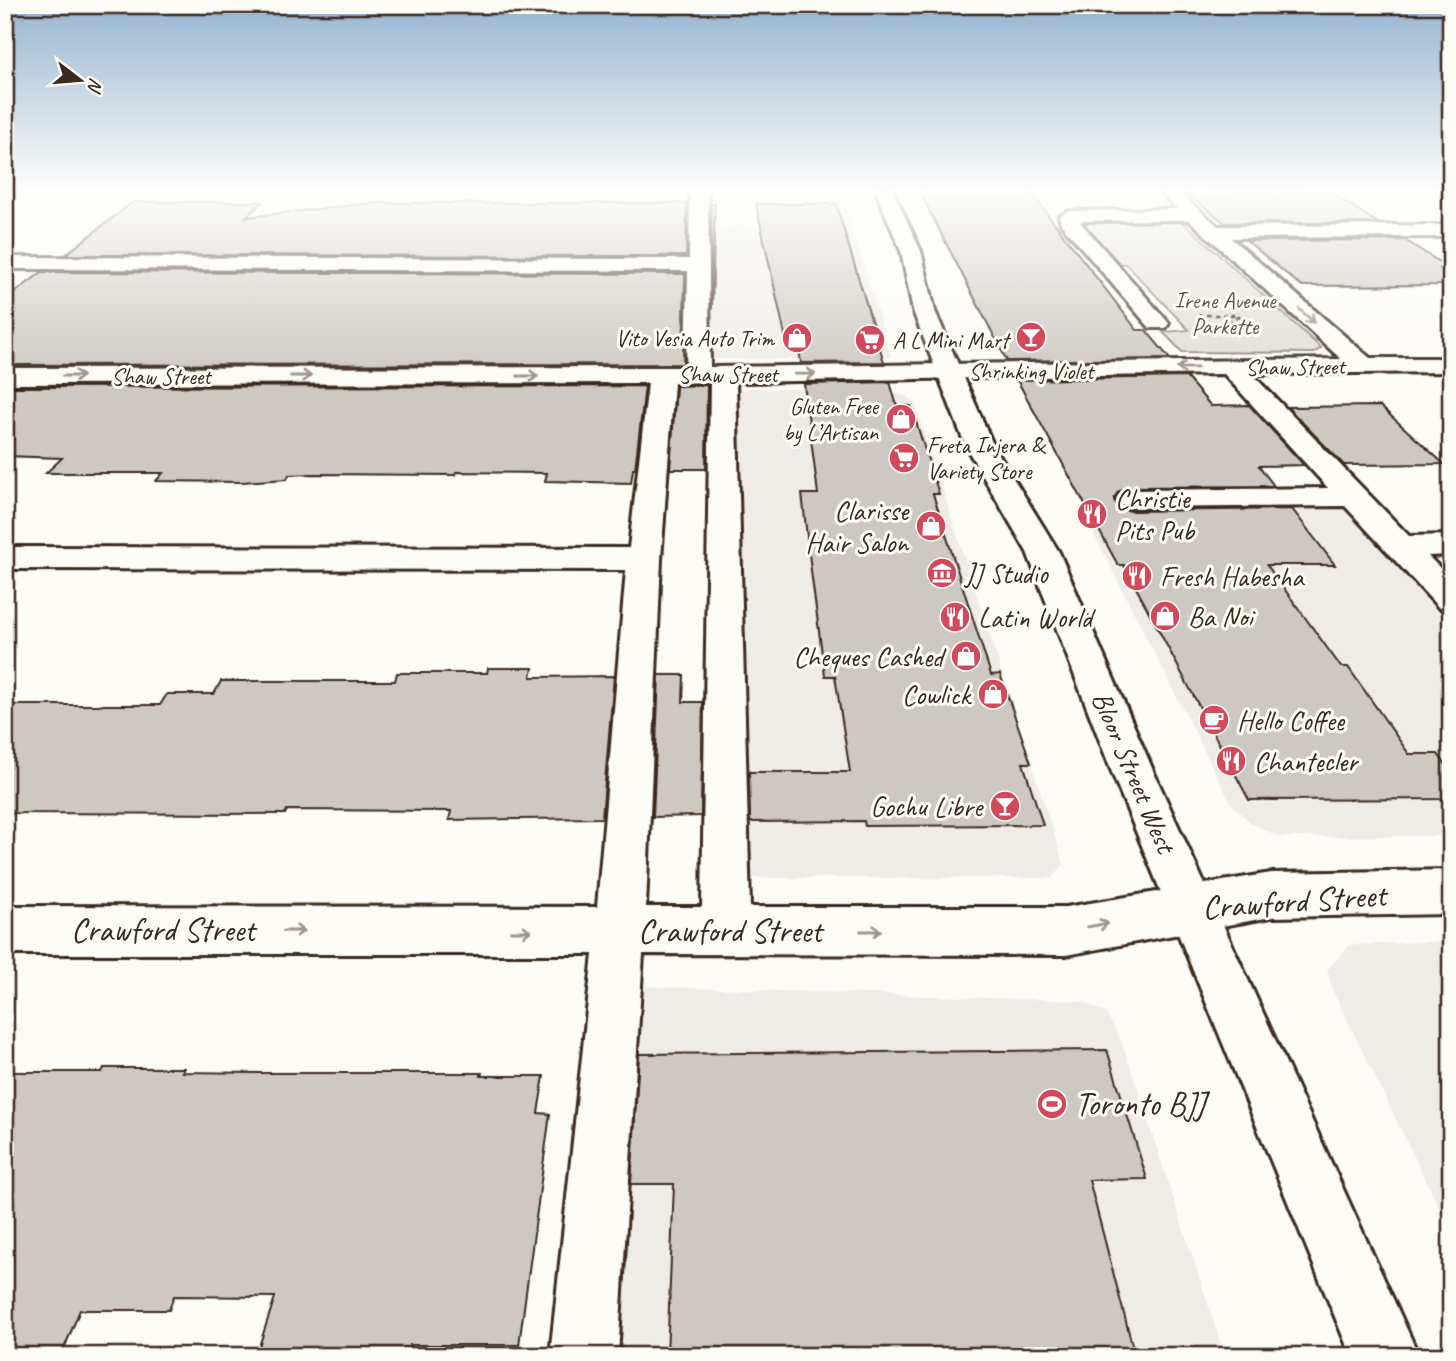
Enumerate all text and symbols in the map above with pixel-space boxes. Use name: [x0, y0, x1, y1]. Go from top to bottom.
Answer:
north arrow: [46, 46, 116, 116]
text: N: [81, 75, 109, 96]
park label: Irene Avenue Parkette: [1175, 286, 1277, 341]
one-way arrow: [1298, 308, 1316, 324]
bar icon: Shrinking Violet: [1014, 320, 1048, 354]
shop icon: Vito Vesia Auto Trim: [780, 321, 814, 355]
supermarket icon: A L Mini Mart: [853, 323, 887, 357]
place label: Vito Vesia Auto Trim: [615, 324, 776, 353]
place label: A L Mini Mart: [893, 326, 1012, 355]
street label: Shaw Street: [1245, 352, 1347, 382]
place label: Shrinking Violet: [969, 357, 1096, 386]
street label: Shaw Street: [678, 360, 780, 389]
one-way arrow: [1175, 361, 1198, 375]
street label: Shaw Street: [111, 362, 213, 391]
one-way arrow: [793, 367, 816, 381]
one-way arrow: [62, 369, 85, 383]
one-way arrow: [289, 369, 312, 383]
one-way arrow: [517, 369, 540, 383]
place label: Gluten Free by L’Artisan: [783, 392, 880, 447]
shop icon: Gluten Free by L’Artisan: [884, 402, 918, 436]
place label: Freta Injera & Variety Store: [927, 431, 1047, 486]
supermarket icon: Freta Injera & Variety Store: [887, 441, 921, 475]
place label: Christie Pits Pub: [1115, 481, 1196, 548]
place label: Clarisse Hair Salon: [806, 493, 910, 560]
restaurant icon: Christie Pits Pub: [1075, 497, 1109, 531]
shop icon: Clarisse Hair Salon: [914, 509, 948, 543]
museum icon: JJ Studio: [925, 556, 959, 590]
place label: JJ Studio: [963, 556, 1050, 591]
restaurant icon: Fresh Habesha: [1120, 559, 1154, 593]
place label: Fresh Habesha: [1160, 559, 1305, 594]
shop icon: Ba Noi: [1148, 599, 1182, 633]
place label: Ba Noi: [1188, 599, 1256, 634]
restaurant icon: Latin World: [938, 600, 972, 634]
place label: Latin World: [978, 600, 1096, 635]
place label: Cheques Cashed: [794, 639, 947, 674]
shop icon: Cheques Cashed: [949, 639, 983, 673]
place label: Cowlick: [902, 677, 973, 712]
shop icon: Cowlick: [976, 677, 1010, 711]
street label: Bloor Street West: [1084, 686, 1185, 860]
cafe icon: Hello Coffee: [1197, 703, 1231, 737]
place label: Hello Coffee: [1237, 703, 1346, 738]
restaurant icon: Chantecler: [1214, 744, 1248, 778]
place label: Chantecler: [1254, 744, 1359, 779]
place label: Gochu Libre: [870, 789, 984, 824]
bar icon: Gochu Libre: [988, 789, 1022, 823]
street label: Crawford Street: [1201, 873, 1390, 928]
street label: Crawford Street: [71, 909, 258, 951]
street label: Crawford Street: [638, 910, 825, 952]
one-way arrow: [1086, 918, 1109, 931]
one-way arrow: [282, 924, 305, 937]
one-way arrow: [510, 924, 533, 938]
one-way arrow: [860, 924, 883, 938]
place label: Toronto BJJ: [1075, 1083, 1211, 1125]
sports icon: Toronto BJJ: [1035, 1087, 1069, 1121]

